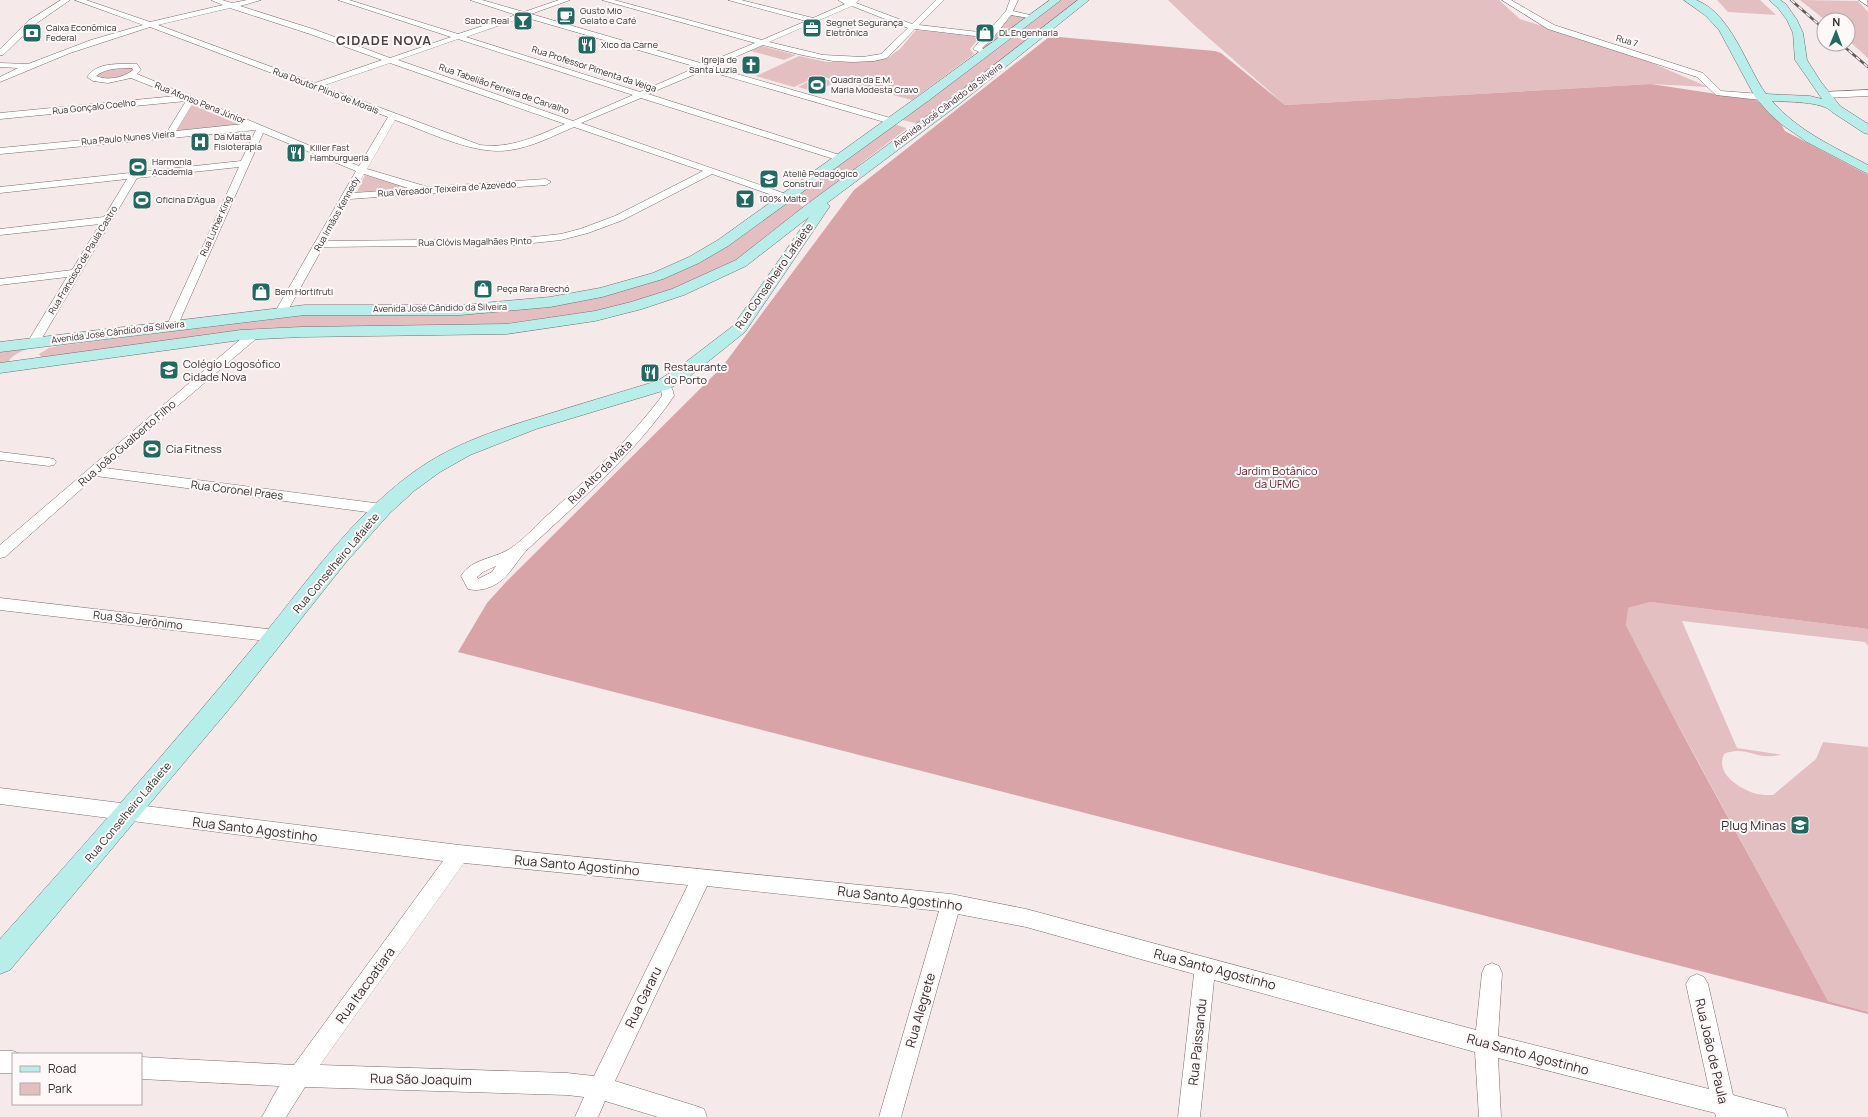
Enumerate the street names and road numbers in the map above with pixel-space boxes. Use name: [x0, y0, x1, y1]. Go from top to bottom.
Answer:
street label: Rua 7: [1615, 31, 1640, 50]
street label: Rua Professor Pimenta da Veiga: [530, 42, 658, 95]
street label: Avenida José Cândido da Silveira: [890, 59, 1005, 150]
street label: Rua Tabelião Ferreira de Carvalho: [437, 60, 571, 117]
street label: Rua Doutor Plínio de Morais: [271, 64, 381, 117]
street label: Rua Afonso Pena Júnior: [153, 78, 248, 127]
street label: Rua Gonçalo Coelho: [52, 96, 136, 117]
street label: Rua Paulo Nunes Vieira: [81, 127, 175, 148]
street label: Rua Irmãos Kennedy: [311, 174, 363, 254]
street label: Rua Vereador Teixeira de Azevedo: [377, 177, 517, 200]
street label: Rua Luther King: [196, 193, 235, 258]
street label: Rua Francisco de Paula Castro: [45, 203, 120, 316]
street label: Rua Conselheiro Lafaiete: [731, 219, 816, 332]
street label: Rua Clóvis Magalhães Pinto: [418, 234, 532, 249]
street label: Avenida José Cândido da Silveira: [373, 300, 507, 315]
street label: Avenida José Cândido da Silveira: [51, 317, 185, 346]
street label: Rua João Gualberto Filho: [75, 396, 179, 489]
street label: Rua Alto da Mata: [564, 436, 635, 507]
street label: Rua Coronel Praes: [190, 476, 284, 503]
street label: Rua Conselheiro Lafaiete: [289, 509, 382, 616]
street label: Rua São Jerônimo: [92, 607, 184, 633]
street label: Rua Conselheiro Lafaiete: [81, 758, 174, 865]
street label: Rua Santo Agostinho: [192, 812, 319, 846]
street label: Rua Santo Agostinho: [514, 851, 641, 879]
street label: Rua Santo Agostinho: [837, 881, 964, 915]
street label: Rua Itacoatiara: [331, 943, 399, 1027]
street label: Rua Santo Agostinho: [1152, 944, 1278, 994]
street label: Rua Gararu: [620, 963, 666, 1031]
street label: Rua Alegrete: [901, 970, 939, 1049]
street label: Rua João de Paula: [1691, 997, 1733, 1105]
street label: Rua Paissandu: [1183, 998, 1211, 1086]
street label: Rua Santo Agostinho: [1465, 1029, 1591, 1079]
street label: Rua São Joaquim: [370, 1069, 472, 1089]

